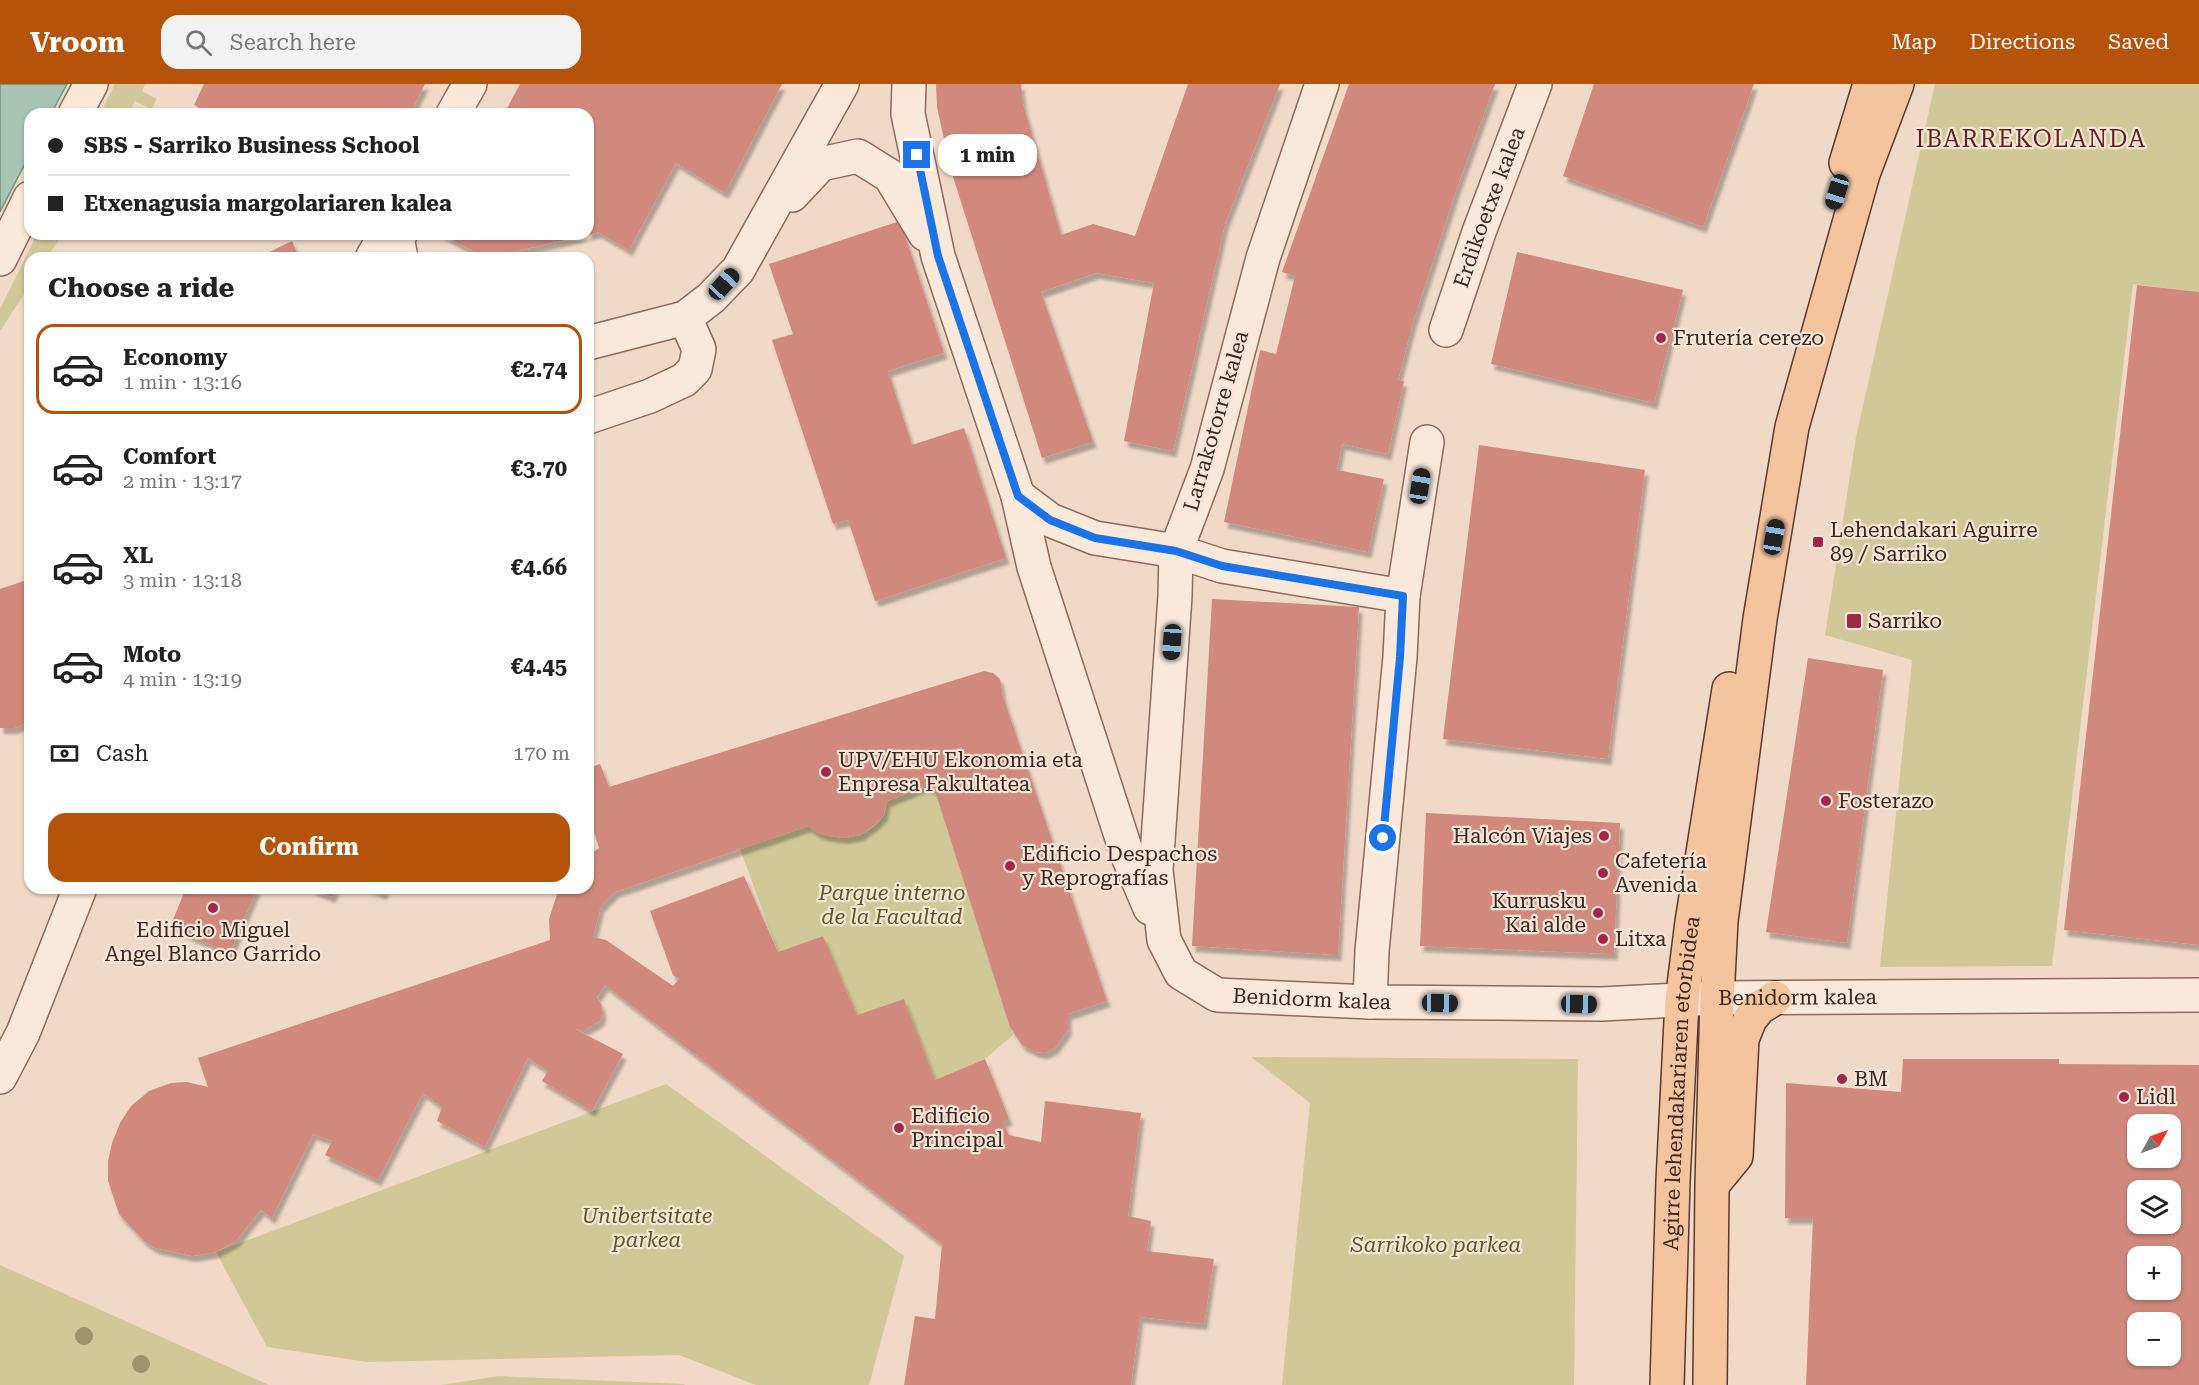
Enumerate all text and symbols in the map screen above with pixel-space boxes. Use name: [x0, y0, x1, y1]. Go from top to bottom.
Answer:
search box: [161, 15, 581, 69]
text: Vroom: [30, 26, 125, 59]
icon: search: [182, 26, 215, 59]
text: Search here: [230, 30, 356, 55]
text: Map: [1892, 30, 1936, 54]
text: Directions: [1969, 30, 2075, 54]
text: Saved: [2108, 30, 2169, 54]
street label: Erdikoetxe kalea: [1449, 123, 1530, 291]
district label: IBARREKOLANDA: [1915, 125, 2147, 153]
text: SBS - Sarriko Business School: [84, 133, 419, 158]
callout: 1 min: [938, 134, 1037, 176]
route end: [903, 141, 930, 168]
text: 1 min: [960, 143, 1015, 167]
car: [1823, 172, 1851, 212]
text: Etxenagusia margolariaren kalea: [84, 191, 452, 216]
car: [705, 265, 743, 303]
text: Choose a ride: [48, 272, 234, 304]
place label: Frutería cerezo: [1673, 326, 1824, 350]
street label: Larrakotorre kalea: [1179, 328, 1253, 514]
marker: Frutería cerezo: [1654, 331, 1668, 345]
icon: car: [51, 342, 105, 396]
text: Economy: [123, 345, 227, 370]
text: €2.74: [511, 357, 567, 382]
text: 1 min · 13:16: [123, 370, 242, 394]
icon: car: [51, 441, 105, 495]
text: Comfort: [123, 444, 216, 469]
text: €3.70: [511, 456, 567, 481]
car: [1408, 467, 1432, 505]
text: 2 min · 13:17: [123, 469, 242, 493]
car: [1762, 518, 1786, 556]
place label: Lehendakari Aguirre 89 / Sarriko: [1830, 518, 2038, 566]
marker: Lehendakari Aguirre 89 / Sarriko: [1811, 535, 1825, 549]
icon: car: [51, 540, 105, 594]
text: XL: [123, 543, 153, 568]
text: €4.66: [511, 555, 567, 580]
text: 3 min · 13:18: [123, 568, 242, 592]
place label: Sarriko: [1868, 609, 1942, 633]
marker: Sarriko: [1845, 612, 1863, 630]
car: [1162, 623, 1182, 661]
icon: car: [51, 639, 105, 693]
text: Moto: [123, 642, 181, 667]
text: €4.45: [511, 654, 567, 679]
text: 4 min · 13:19: [123, 667, 242, 691]
icon: cash: [48, 737, 81, 770]
text: Cash: [96, 741, 148, 766]
text: 170 m: [513, 741, 570, 765]
place label: UPV/EHU Ekonomia eta Enpresa Fakultatea: [838, 748, 1083, 796]
marker: UPV/EHU Ekonomia eta Enpresa Fakultatea: [819, 765, 833, 779]
place label: Fosterazo: [1838, 789, 1934, 813]
marker: Fosterazo: [1819, 794, 1833, 808]
button: Confirm: [48, 813, 570, 882]
route start: [1369, 824, 1396, 851]
place label: Halcón Viajes: [1453, 824, 1592, 848]
marker: Halcón Viajes: [1597, 829, 1611, 843]
place label: Edificio Despachos y Reprografías: [1022, 842, 1217, 890]
place label: Cafetería Avenida: [1615, 849, 1708, 897]
marker: Edificio Despachos y Reprografías: [1003, 859, 1017, 873]
marker: Cafetería Avenida: [1596, 866, 1610, 880]
park label: Parque interno de la Facultad: [818, 881, 965, 929]
place label: Kurrusku Kai alde: [1492, 889, 1586, 937]
marker: Edificio Miguel Angel Blanco Garrido: [206, 901, 220, 915]
marker: Kurrusku Kai alde: [1591, 906, 1605, 920]
street label: Agirre lehendakariaren etorbidea: [1659, 914, 1705, 1251]
place label: Edificio Miguel Angel Blanco Garrido: [105, 918, 321, 966]
place label: Litxa: [1615, 927, 1667, 951]
marker: Litxa: [1596, 932, 1610, 946]
street label: Benidorm kalea: [1232, 984, 1392, 1014]
street label: Benidorm kalea: [1718, 985, 1878, 1010]
car: [1422, 994, 1458, 1012]
car: [1561, 995, 1597, 1013]
place label: BM: [1854, 1067, 1888, 1091]
marker: BM: [1835, 1072, 1849, 1086]
place label: Lidl: [2136, 1085, 2176, 1109]
marker: Lidl: [2117, 1090, 2131, 1104]
place label: Edificio Principal: [911, 1104, 1004, 1152]
north arrow: [2127, 1114, 2181, 1168]
map controls: [2127, 1114, 2181, 1366]
marker: Edificio Principal: [892, 1121, 906, 1135]
button: layers: [2127, 1180, 2181, 1234]
park label: Unibertsitate parkea: [582, 1204, 712, 1252]
park label: Sarrikoko parkea: [1350, 1233, 1521, 1257]
button: +: [2127, 1246, 2181, 1300]
button: −: [2127, 1312, 2181, 1366]

